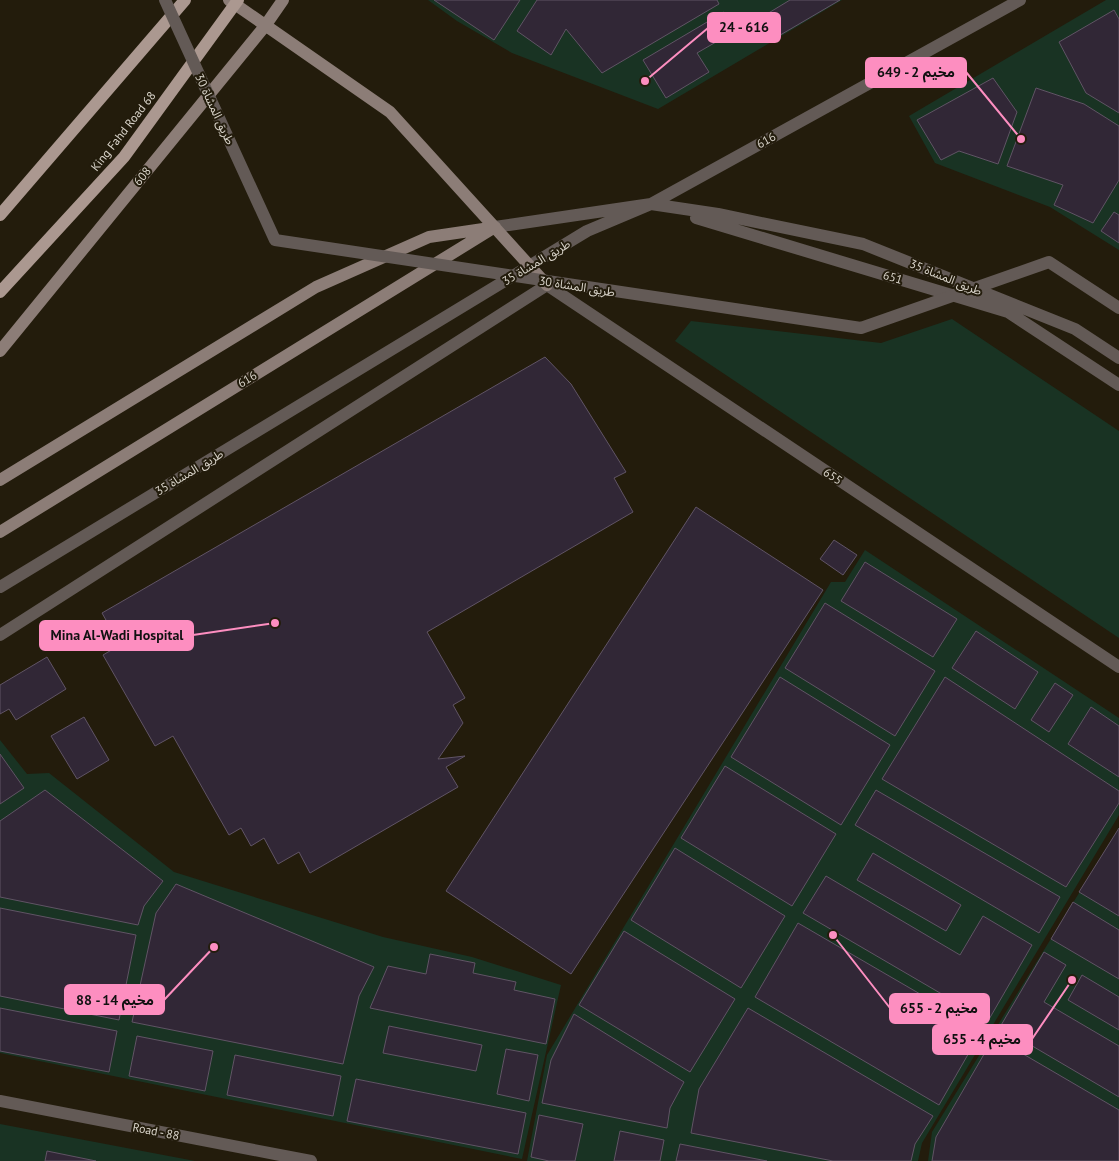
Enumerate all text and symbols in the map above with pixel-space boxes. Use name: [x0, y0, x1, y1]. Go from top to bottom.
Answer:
callout: 24 - 616: [708, 13, 780, 42]
text: 24 - 616: [719, 18, 769, 36]
callout: مخيم 2 - 649: [866, 58, 966, 87]
text: مخيم 2 - 649: [877, 63, 955, 83]
street label: طريق المشاة 30: [191, 71, 238, 147]
street label: King Fahd Road 68: [87, 88, 159, 174]
street label: 616: [754, 129, 778, 151]
street label: 608: [130, 164, 154, 188]
street label: طريق المشاة 35: [499, 236, 573, 289]
street label: طريق المشاة 35: [907, 256, 984, 299]
street label: 651: [881, 267, 905, 287]
street label: طريق المشاة 30: [538, 273, 616, 300]
street label: 616: [235, 367, 259, 391]
street label: طريق المشاة 35: [152, 446, 226, 499]
street label: 655: [821, 464, 845, 488]
callout: Mina Al-Wadi Hospital: [40, 621, 193, 650]
text: Mina Al-Wadi Hospital: [51, 626, 184, 644]
callout: مخيم 14 - 88: [65, 985, 164, 1014]
text: مخيم 14 - 88: [76, 991, 154, 1011]
callout: مخيم 2 - 655: [890, 994, 989, 1023]
text: مخيم 2 - 655: [900, 999, 978, 1019]
callout: مخيم 4 - 655: [933, 1025, 1032, 1054]
text: مخيم 4 - 655: [943, 1030, 1021, 1050]
street label: Road - 88: [131, 1119, 181, 1143]

